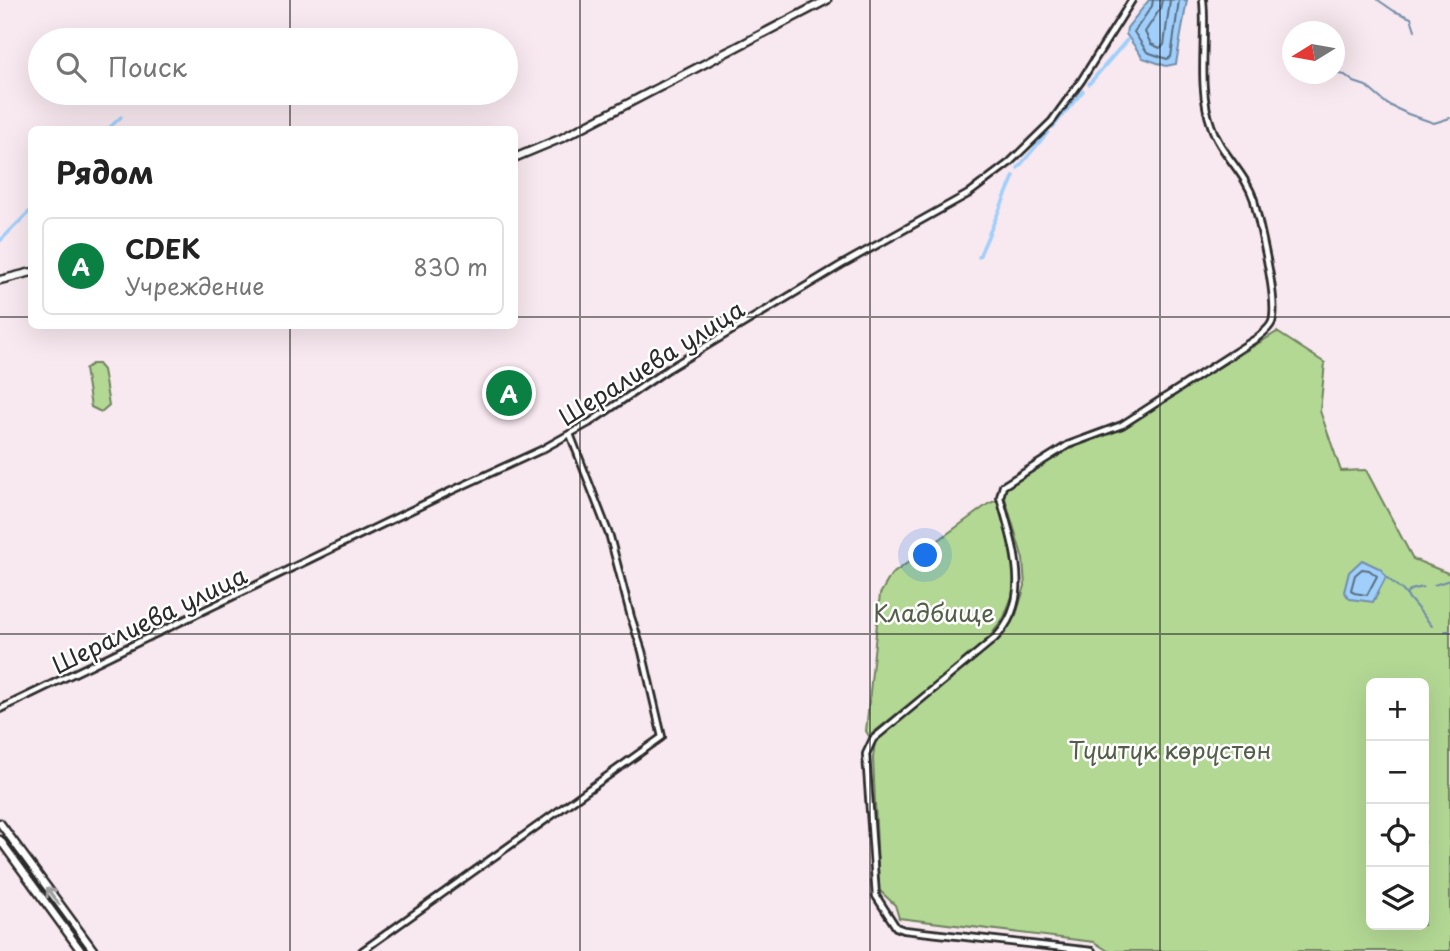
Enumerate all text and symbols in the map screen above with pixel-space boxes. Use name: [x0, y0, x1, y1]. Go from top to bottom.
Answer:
north arrow: [1282, 21, 1345, 84]
search box: [28, 28, 518, 105]
text: Поиск: [108, 47, 187, 86]
icon: search: [52, 48, 90, 86]
text: Рядом: [56, 149, 154, 194]
text: CDEK: [125, 229, 200, 268]
text: A: [72, 249, 90, 284]
text: 830 m: [413, 249, 488, 284]
text: Учреждение: [125, 268, 265, 303]
street label: Шералиева улица: [551, 290, 751, 434]
pin: A: [486, 367, 532, 419]
your location: [908, 538, 942, 572]
street label: Шералиева улица: [45, 556, 253, 682]
park label: Кладбище: [873, 594, 995, 630]
map controls: [1366, 678, 1429, 930]
button: +: [1366, 678, 1429, 741]
park label: Түштүк көрүстөн: [1069, 731, 1271, 767]
button: −: [1366, 741, 1429, 804]
button: locate: [1366, 804, 1429, 867]
button: layers: [1366, 867, 1429, 930]
one-way arrow: [46, 887, 60, 906]

